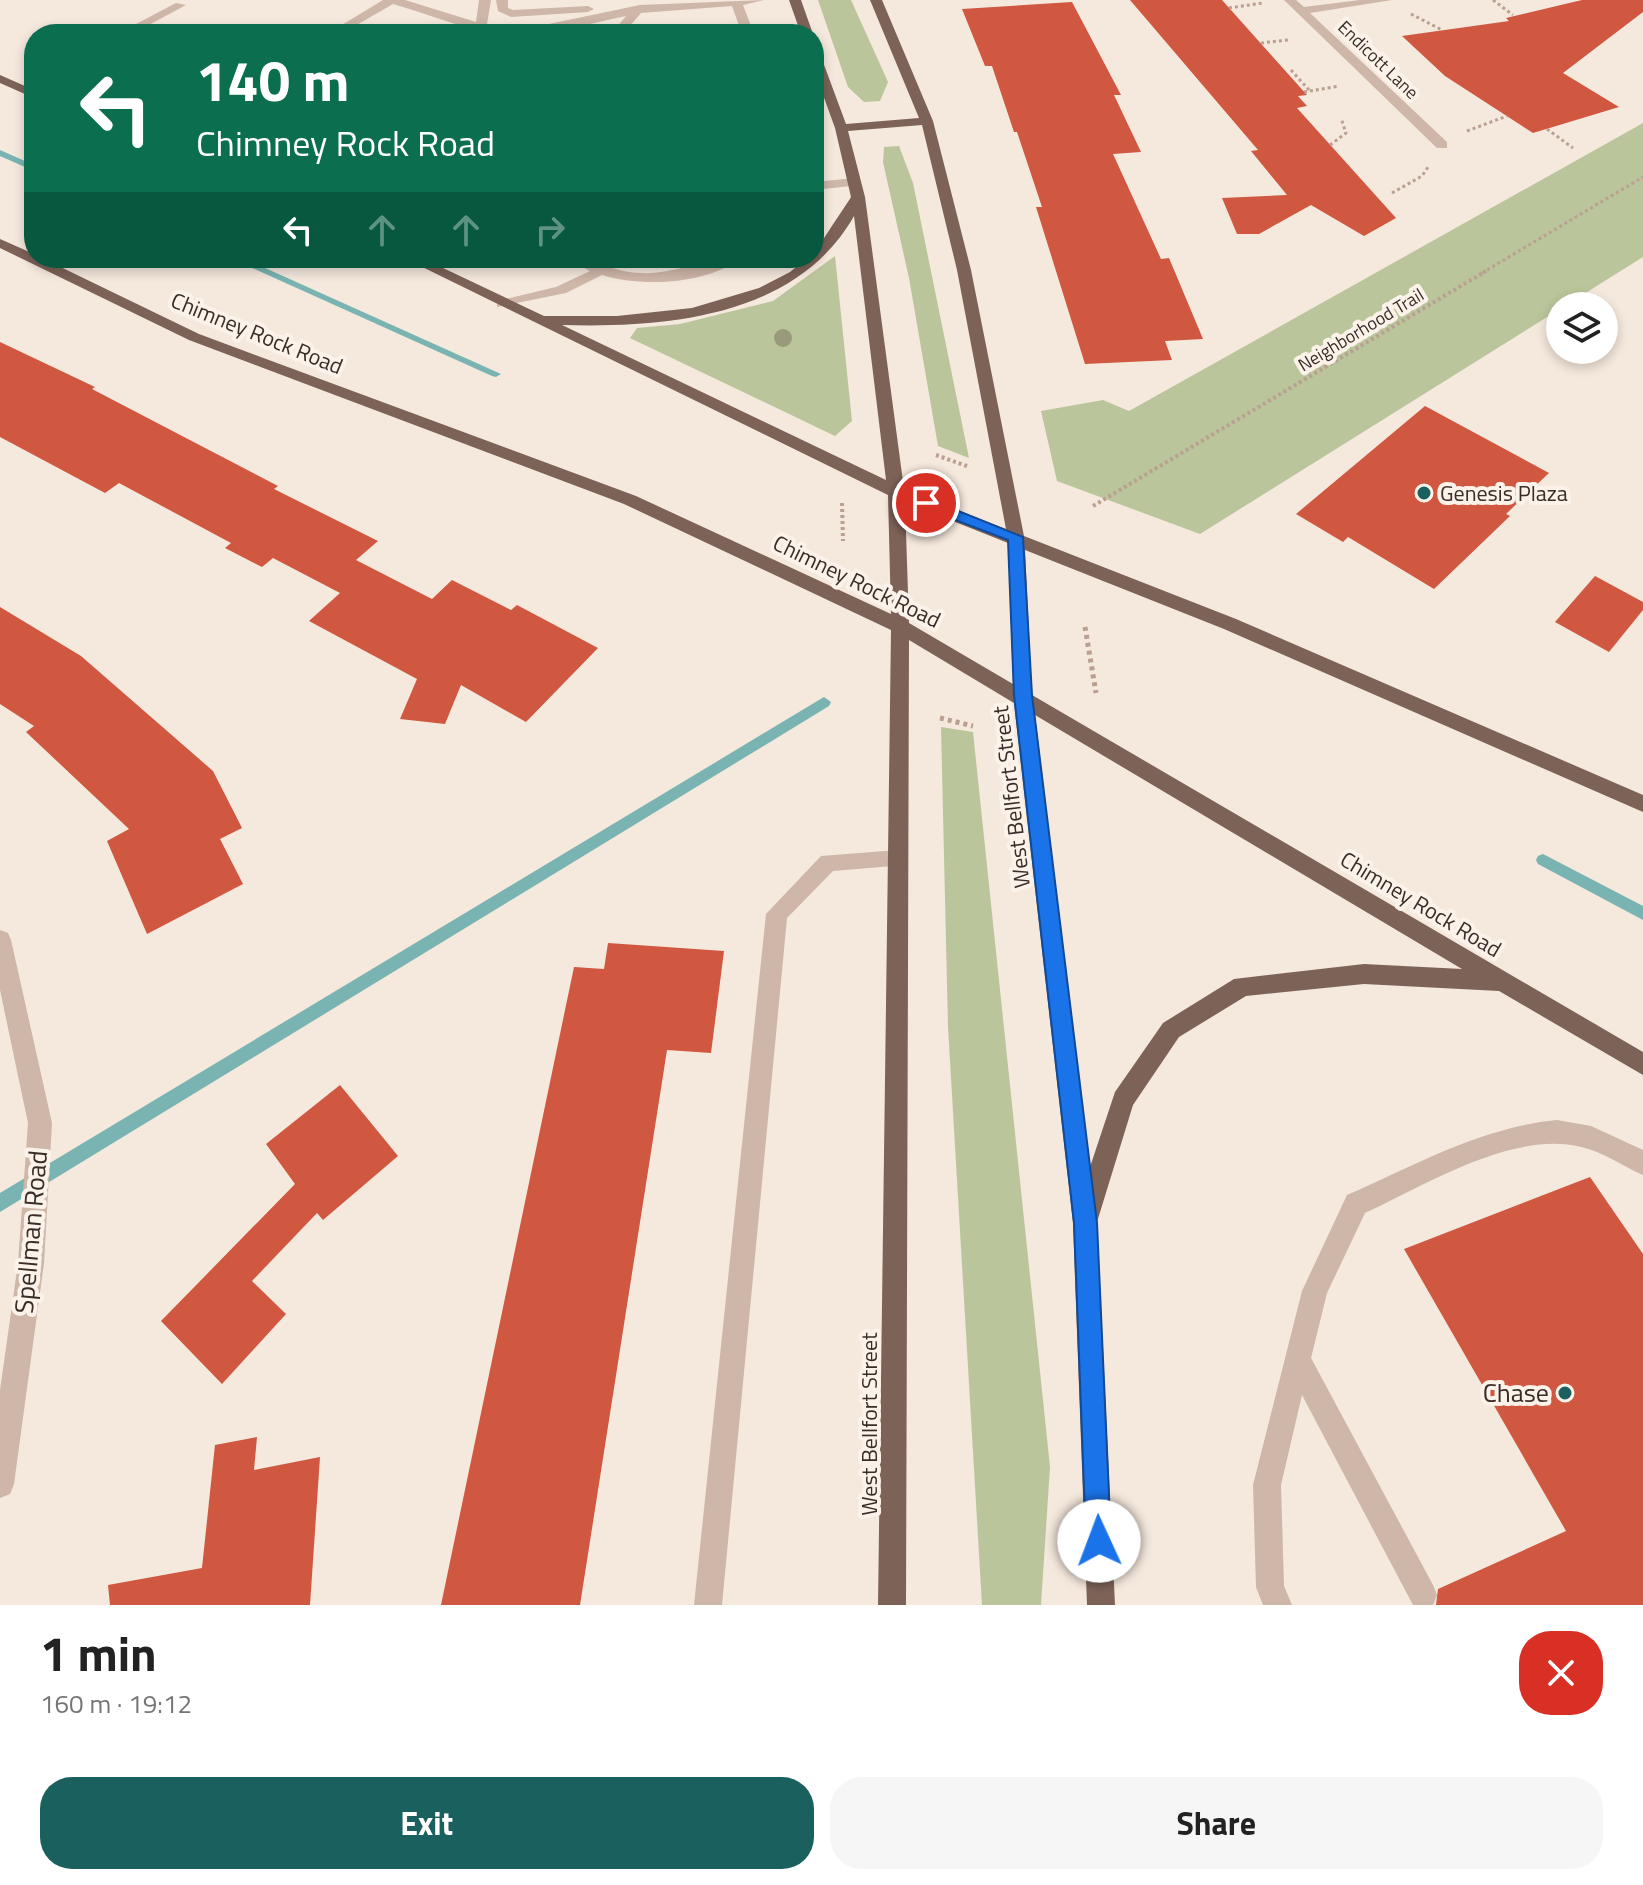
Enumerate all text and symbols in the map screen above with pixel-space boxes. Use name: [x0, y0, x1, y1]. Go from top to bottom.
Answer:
street label: Endicott Lane: [1332, 14, 1425, 105]
text: 140 m: [196, 38, 349, 123]
icon: left: [64, 56, 168, 160]
text: Chimney Rock Road: [196, 115, 495, 170]
icon: left: [276, 208, 320, 252]
icon: ahead: [360, 208, 404, 252]
icon: ahead: [444, 208, 488, 252]
icon: right: [528, 208, 572, 252]
street label: Neighborhood Trail: [1293, 281, 1429, 378]
street label: Chimney Rock Road: [166, 283, 348, 383]
map controls: [1546, 292, 1618, 364]
button: layers: [1546, 292, 1618, 364]
pin: [892, 469, 960, 537]
place label: Genesis Plaza: [1440, 476, 1568, 510]
icon: arrive: [904, 481, 948, 525]
marker: Genesis Plaza: [1415, 484, 1433, 502]
street label: Chimney Rock Road: [767, 526, 947, 636]
street label: West Bellfort Street: [983, 704, 1039, 890]
street label: Chimney Rock Road: [1334, 842, 1508, 966]
street label: Spellman Road: [4, 1149, 57, 1315]
street label: West Bellfort Street: [852, 1332, 886, 1516]
place label: Chase: [1483, 1373, 1549, 1412]
marker: Chase: [1556, 1384, 1574, 1402]
position arrow: [1057, 1499, 1141, 1583]
text: 1 min: [40, 1617, 157, 1690]
button: close: [1519, 1631, 1603, 1715]
text: 160 m · 19:12: [40, 1684, 192, 1723]
button: Exit: [40, 1777, 814, 1869]
button: Share: [830, 1777, 1603, 1869]

